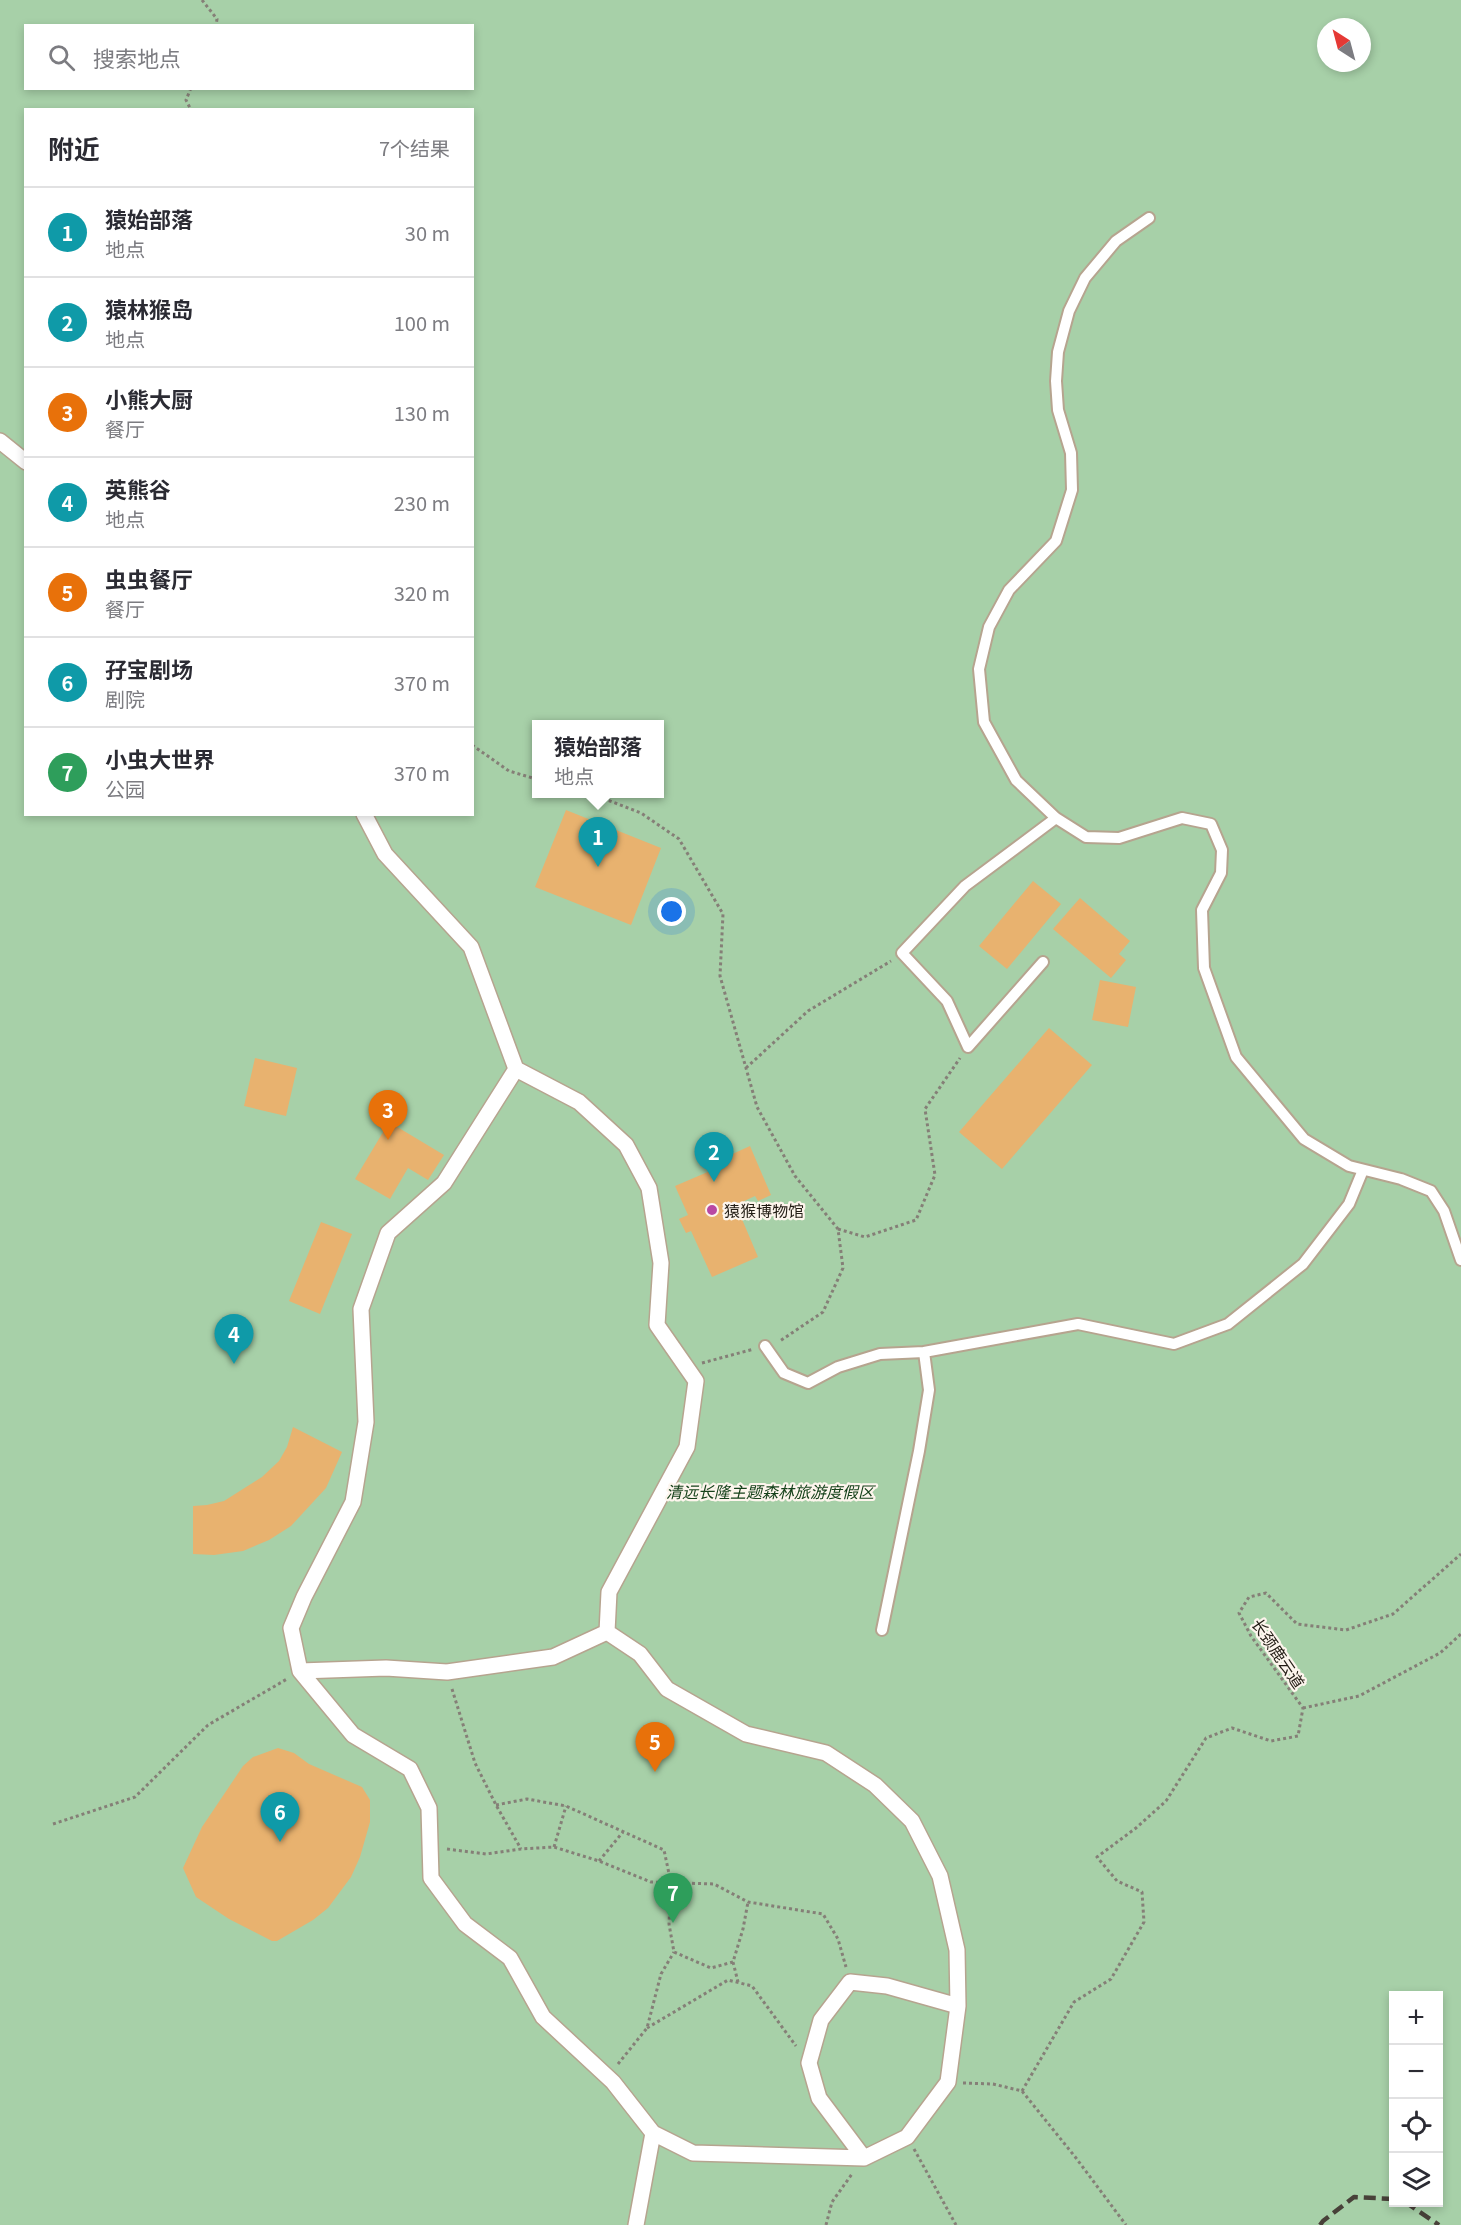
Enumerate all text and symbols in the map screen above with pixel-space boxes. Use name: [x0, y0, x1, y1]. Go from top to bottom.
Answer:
north arrow: [1317, 18, 1371, 72]
search box: [24, 24, 474, 90]
icon: search: [45, 41, 78, 74]
text: 搜索地点: [93, 41, 181, 73]
text: 附近: [48, 129, 100, 166]
text: 7个结果: [379, 133, 450, 162]
text: 猿始部落: [105, 202, 193, 234]
text: 1: [62, 218, 73, 247]
text: 30 m: [405, 218, 450, 247]
text: 地点: [105, 234, 145, 263]
text: 猿林猴岛: [105, 292, 193, 324]
text: 2: [62, 308, 73, 337]
text: 100 m: [394, 308, 450, 337]
text: 地点: [105, 324, 145, 353]
text: 小熊大厨: [105, 382, 193, 414]
text: 3: [62, 398, 73, 427]
text: 130 m: [394, 398, 450, 427]
text: 餐厅: [105, 414, 145, 443]
text: 英熊谷: [105, 472, 171, 504]
text: 4: [62, 488, 73, 517]
text: 230 m: [394, 488, 450, 517]
text: 地点: [105, 504, 145, 533]
text: 虫虫餐厅: [105, 562, 193, 594]
text: 5: [62, 578, 73, 607]
text: 320 m: [394, 578, 450, 607]
text: 餐厅: [105, 594, 145, 623]
text: 孖宝剧场: [105, 652, 193, 684]
text: 6: [62, 668, 73, 697]
text: 370 m: [394, 668, 450, 697]
text: 剧院: [105, 684, 145, 713]
popup: [532, 720, 664, 798]
text: 猿始部落: [554, 729, 642, 761]
text: 小虫大世界: [105, 742, 215, 774]
text: 7: [62, 758, 73, 787]
text: 370 m: [394, 758, 450, 787]
text: 地点: [554, 761, 594, 790]
text: 公园: [105, 774, 145, 803]
pin: 1: [578, 818, 618, 867]
your location: [657, 897, 686, 926]
pin: 3: [368, 1090, 408, 1140]
pin: 2: [694, 1132, 734, 1182]
place label: 猿猴博物馆: [724, 1198, 804, 1222]
marker: 猿猴博物馆: [705, 1203, 719, 1217]
pin: 4: [214, 1314, 254, 1364]
park label: 清远长隆主题森林旅游度假区: [666, 1479, 876, 1503]
street label: 长颈鹿云道: [1247, 1613, 1311, 1693]
pin: 5: [636, 1722, 674, 1772]
pin: 6: [260, 1792, 300, 1842]
pin: 7: [654, 1874, 692, 1923]
map controls: [1389, 1991, 1443, 2207]
button: +: [1389, 1991, 1443, 2045]
button: −: [1389, 2045, 1443, 2099]
button: locate: [1389, 2099, 1443, 2153]
button: layers: [1389, 2153, 1443, 2207]

